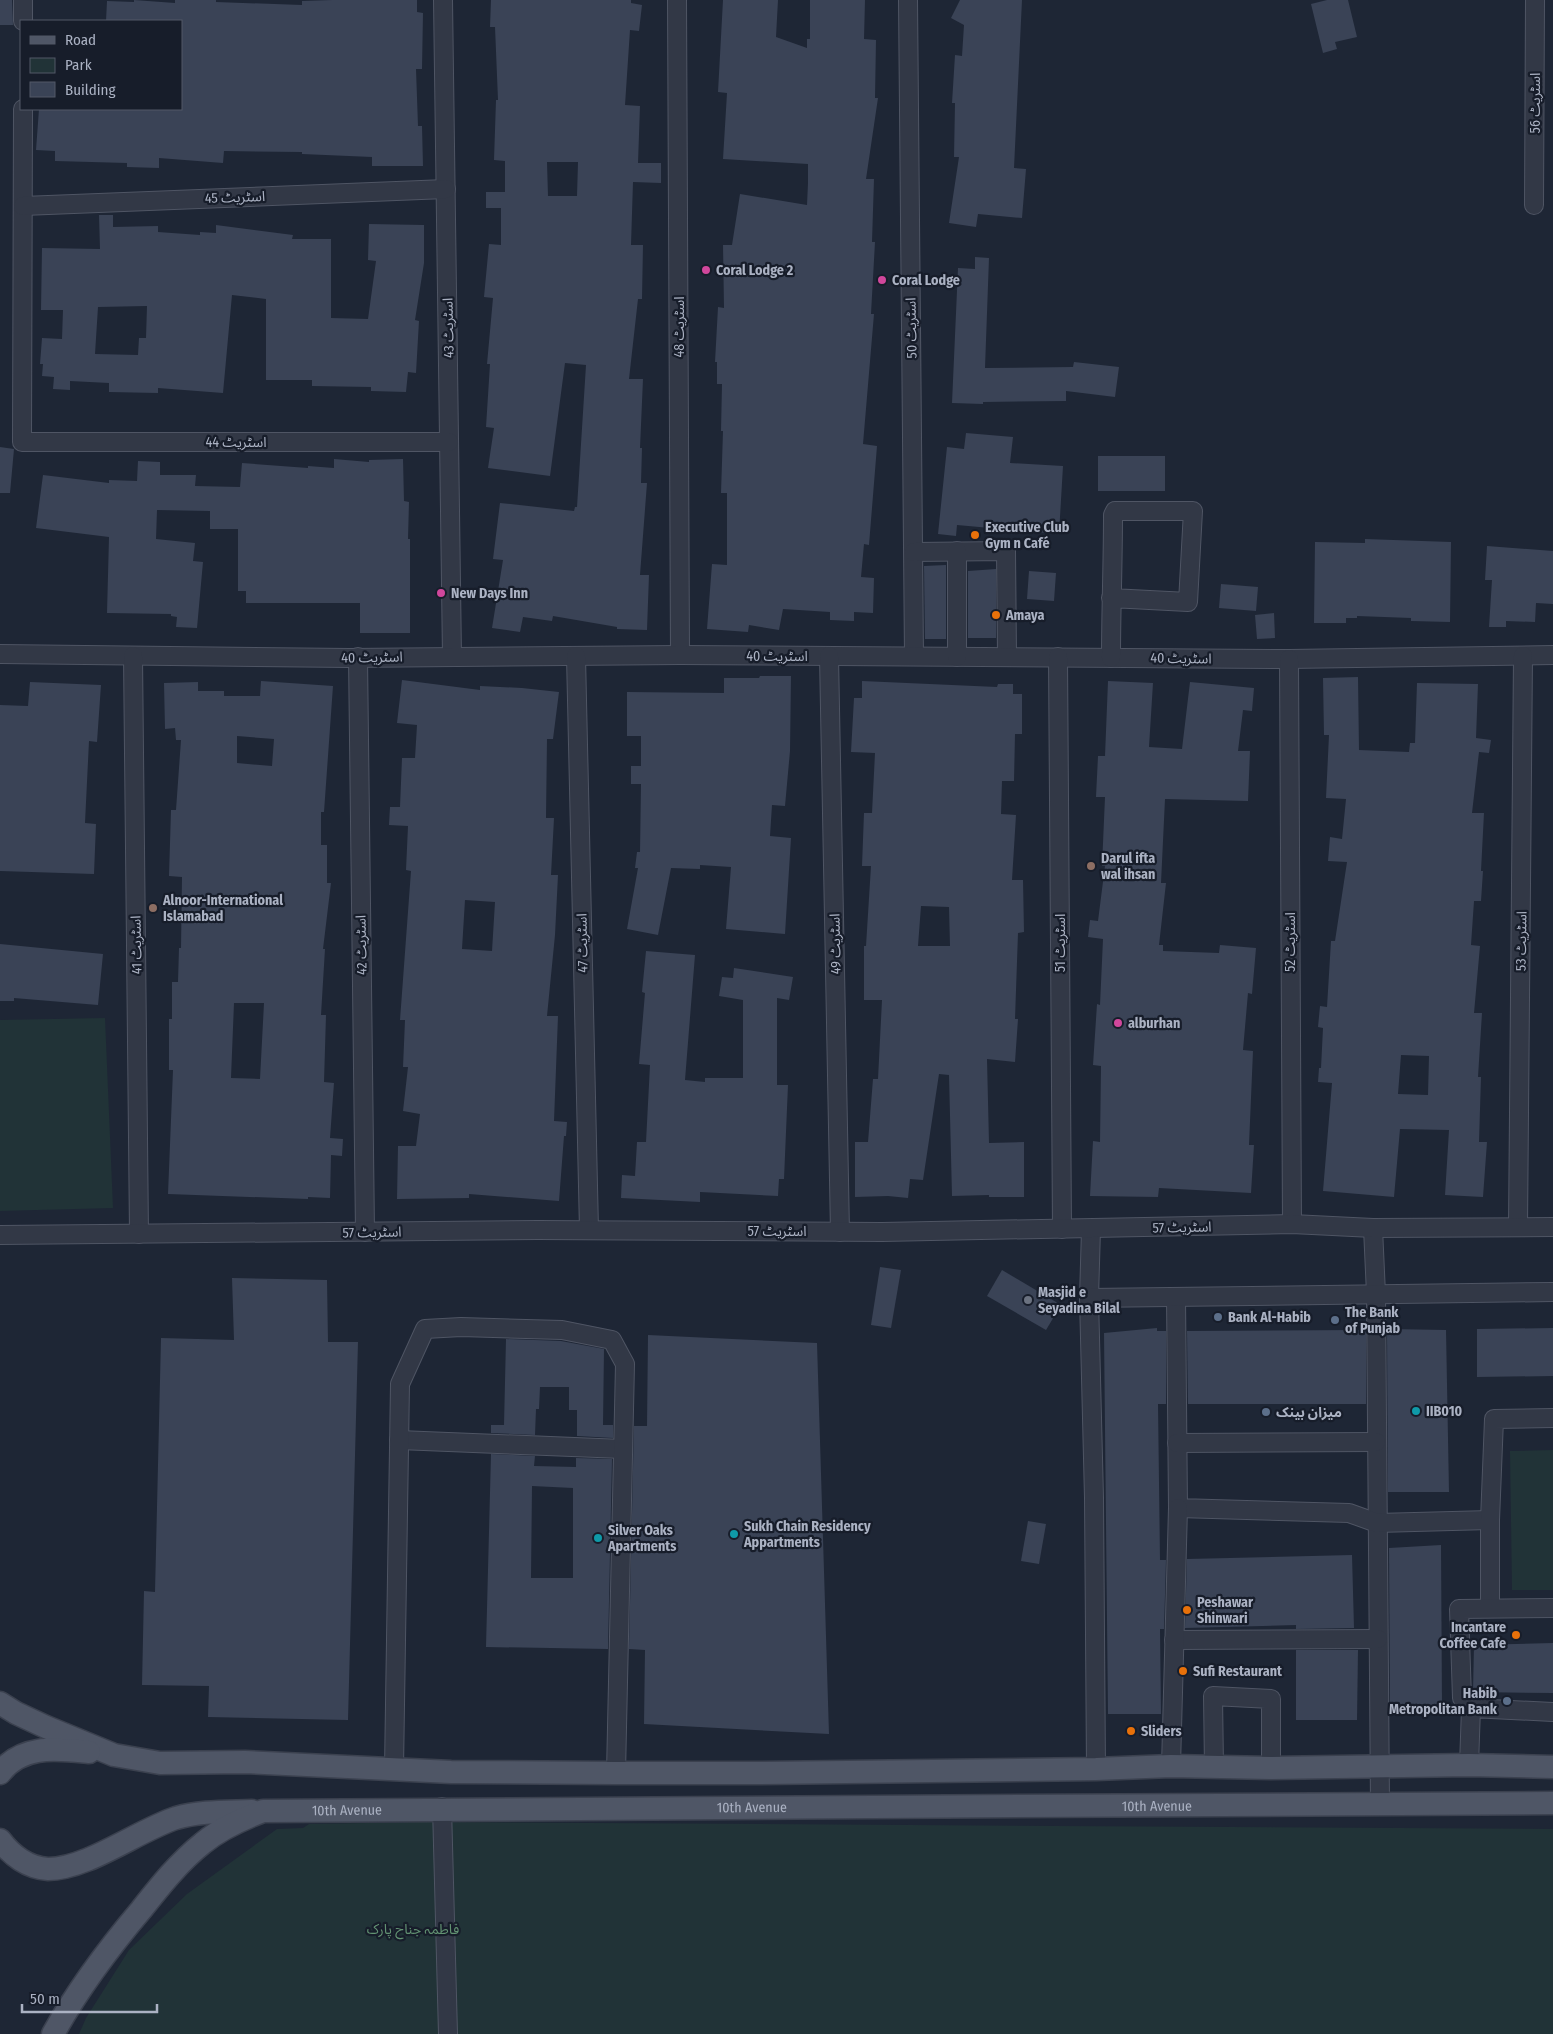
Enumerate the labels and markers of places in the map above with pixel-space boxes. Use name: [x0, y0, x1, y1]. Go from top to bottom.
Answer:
place label: Coral Lodge 2: [716, 262, 794, 279]
marker: Coral Lodge 2: [700, 264, 712, 276]
place label: Coral Lodge: [892, 272, 960, 289]
marker: Coral Lodge: [876, 274, 888, 286]
place label: Executive Club Gym n Café: [985, 519, 1070, 552]
marker: Executive Club Gym n Café: [969, 529, 981, 541]
place label: New Days Inn: [451, 585, 528, 602]
marker: New Days Inn: [435, 587, 447, 599]
place label: Amaya: [1005, 607, 1044, 624]
marker: Amaya: [990, 609, 1002, 621]
place label: Darul ifta wal ihsan: [1101, 850, 1155, 883]
marker: Darul ifta wal ihsan: [1085, 860, 1097, 872]
place label: Alnoor-International Islamabad: [162, 892, 283, 925]
marker: Alnoor-International Islamabad: [147, 902, 159, 914]
place label: alburhan: [1128, 1015, 1180, 1032]
marker: alburhan: [1112, 1017, 1124, 1029]
place label: Masjid e Seyadina Bilal: [1038, 1284, 1120, 1317]
marker: Masjid e Seyadina Bilal: [1022, 1294, 1034, 1306]
place label: The Bank of Punjab: [1345, 1304, 1401, 1337]
place label: Bank Al-Habib: [1228, 1309, 1311, 1326]
marker: Bank Al-Habib: [1212, 1311, 1224, 1323]
marker: The Bank of Punjab: [1329, 1314, 1341, 1326]
place label: IIB010: [1426, 1403, 1463, 1420]
place label: میزان بینک: [1276, 1404, 1342, 1421]
marker: IIB010: [1410, 1405, 1422, 1417]
marker: میزان بینک: [1260, 1406, 1272, 1418]
place label: Sukh Chain Residency Appartments: [743, 1518, 871, 1551]
place label: Silver Oaks Apartments: [607, 1522, 676, 1555]
marker: Sukh Chain Residency Appartments: [728, 1528, 740, 1540]
marker: Silver Oaks Apartments: [592, 1532, 604, 1544]
place label: Peshawar Shinwari: [1197, 1594, 1254, 1627]
marker: Peshawar Shinwari: [1181, 1604, 1193, 1616]
place label: Incantare Coffee Cafe: [1440, 1619, 1506, 1652]
marker: Incantare Coffee Cafe: [1510, 1629, 1522, 1641]
place label: Sufi Restaurant: [1193, 1663, 1283, 1680]
marker: Sufi Restaurant: [1177, 1665, 1189, 1677]
place label: Habib Metropolitan Bank: [1389, 1685, 1498, 1718]
marker: Habib Metropolitan Bank: [1501, 1695, 1513, 1707]
place label: Sliders: [1141, 1723, 1182, 1740]
marker: Sliders: [1125, 1725, 1137, 1737]

